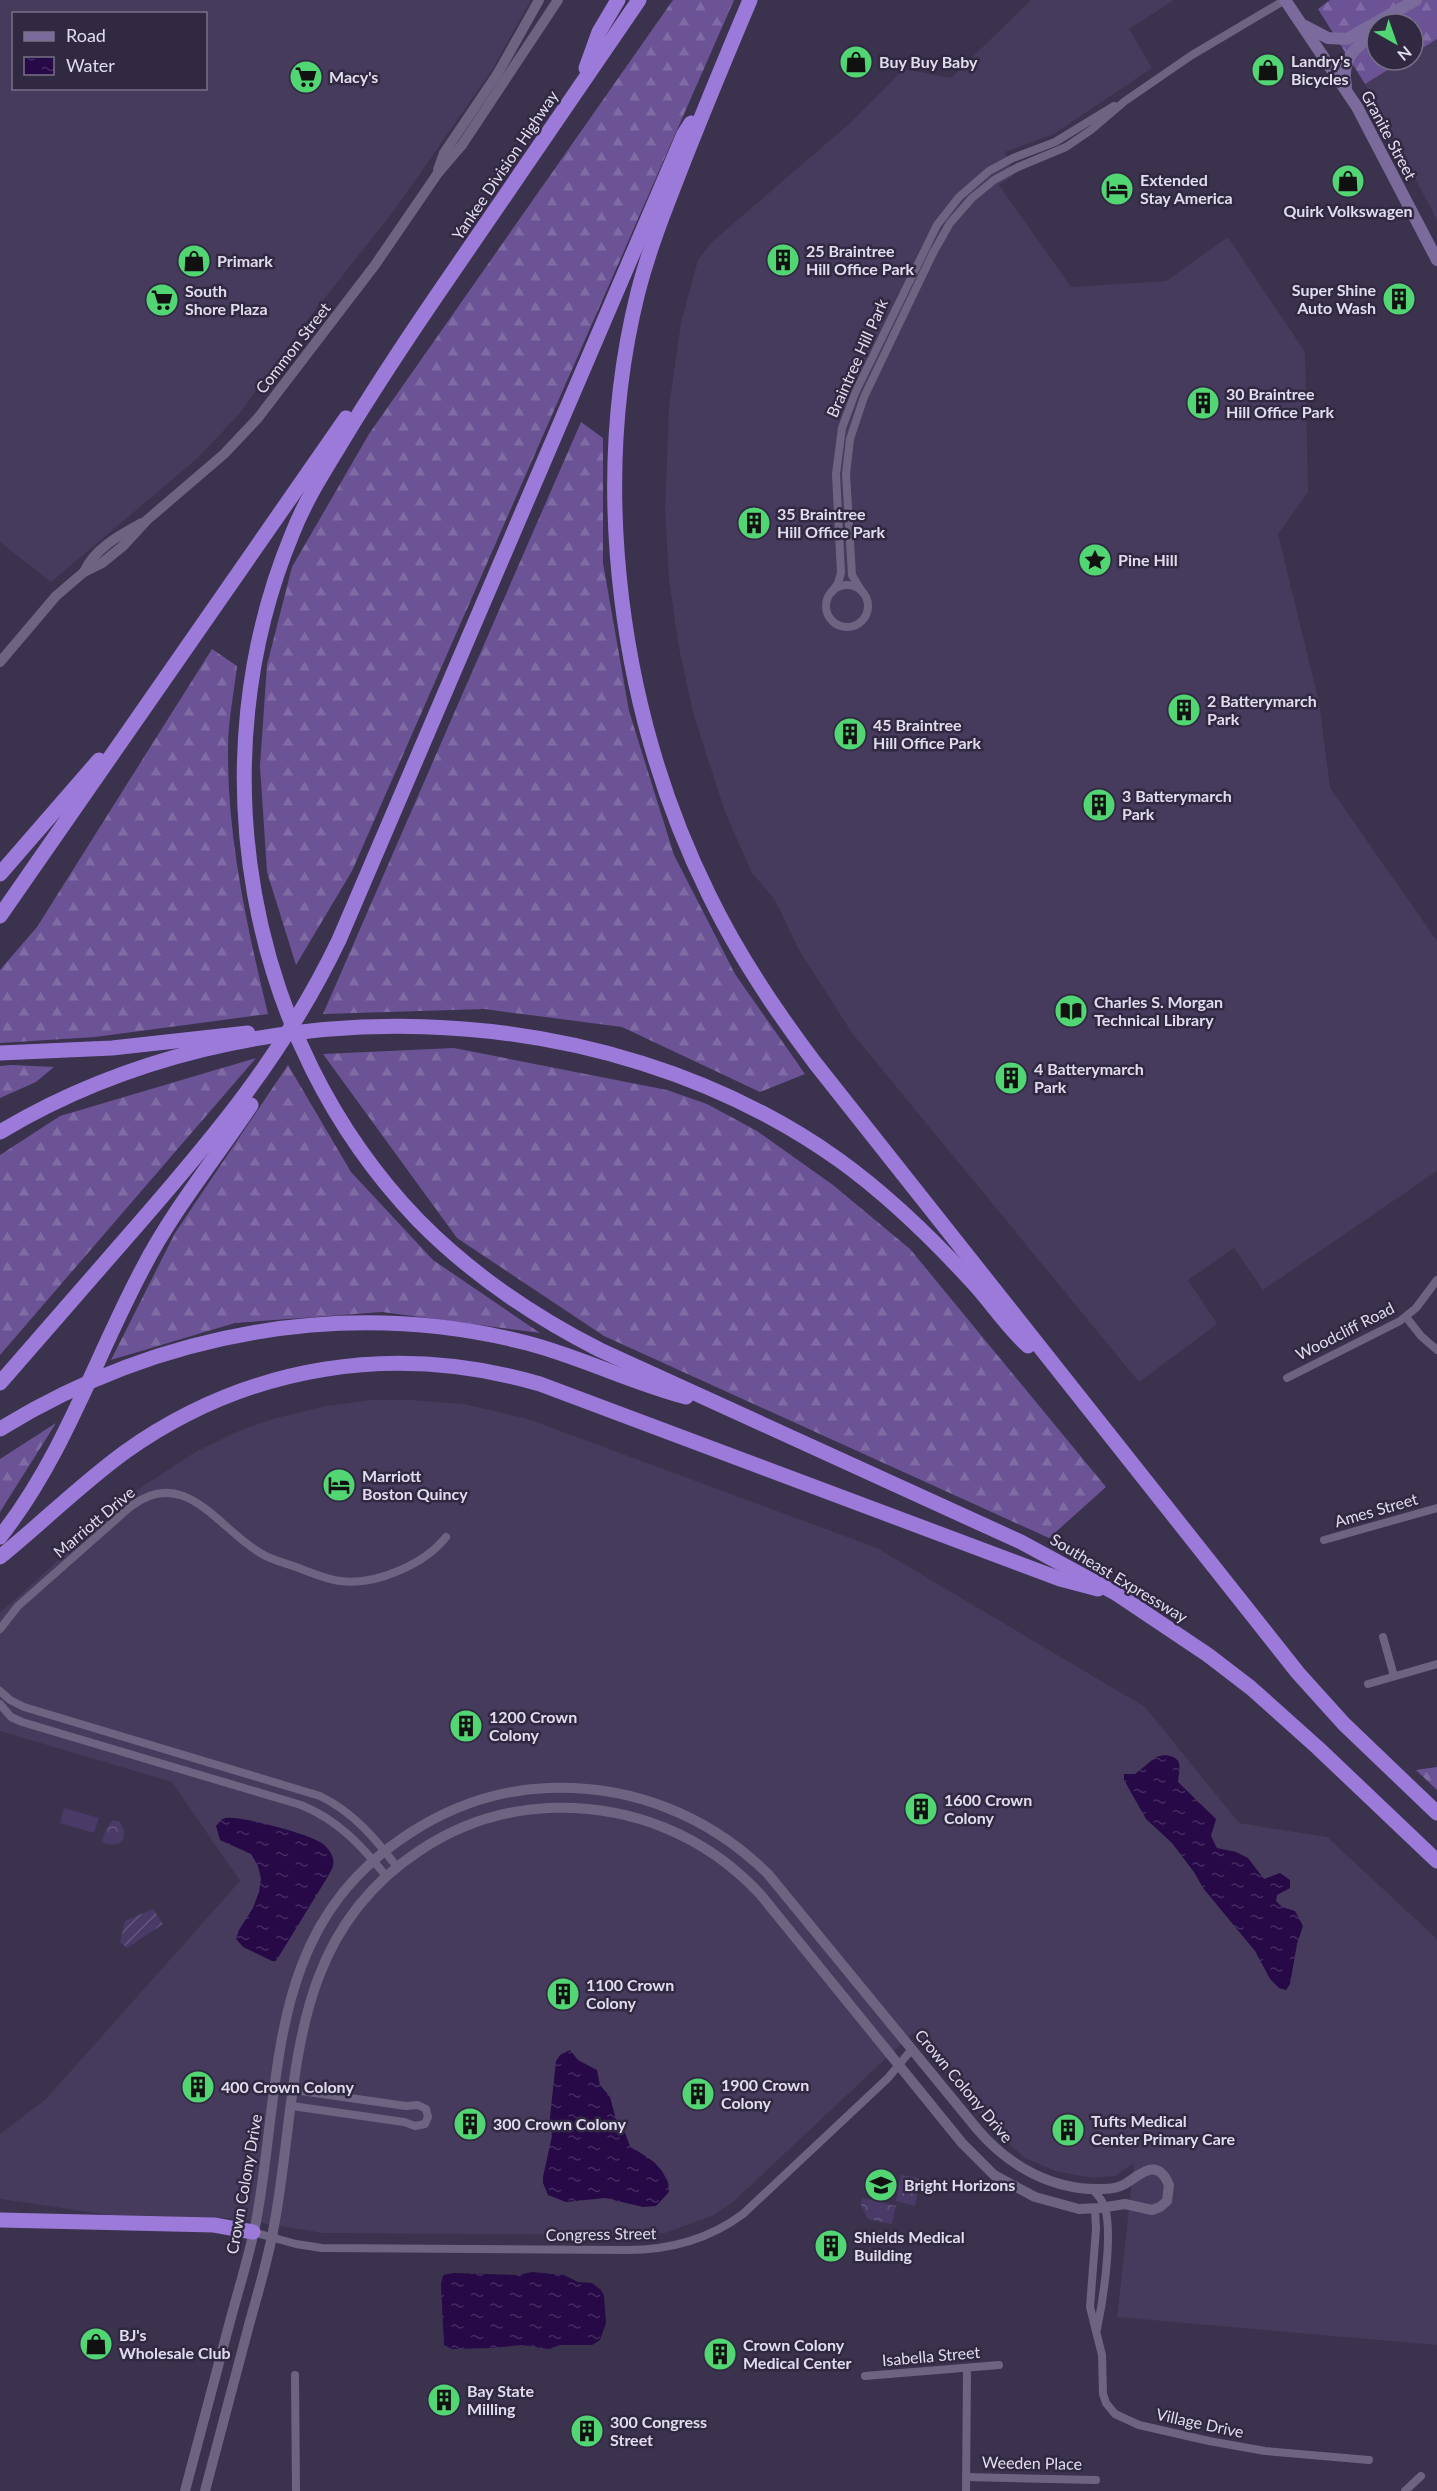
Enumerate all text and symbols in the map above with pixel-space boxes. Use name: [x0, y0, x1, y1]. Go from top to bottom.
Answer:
legend: [12, 12, 207, 90]
north arrow: [1365, 12, 1425, 72]
text: Road: [66, 24, 106, 46]
text: N: [1394, 43, 1416, 65]
shop icon: Buy Buy Baby: [838, 44, 874, 80]
place label: Landry's Bicycles: [1291, 51, 1350, 88]
place label: Buy Buy Baby: [879, 52, 978, 71]
shop icon: Landry's Bicycles: [1250, 52, 1286, 88]
text: Water: [66, 54, 115, 76]
supermarket icon: Macy's: [288, 59, 324, 95]
place label: Macy's: [329, 67, 378, 86]
street label: Yankee Division Highway: [447, 86, 562, 243]
street label: Granite Street: [1358, 87, 1421, 183]
shop icon: Quirk Volkswagen: [1330, 163, 1366, 199]
place label: Extended Stay America: [1140, 170, 1233, 207]
hotel icon: Extended Stay America: [1099, 171, 1135, 207]
place label: Quirk Volkswagen: [1283, 201, 1413, 220]
place label: 25 Braintree Hill Office Park: [806, 241, 914, 278]
building icon: 25 Braintree Hill Office Park: [765, 242, 801, 278]
shop icon: Primark: [176, 243, 212, 279]
place label: Primark: [217, 251, 273, 270]
place label: Super Shine Auto Wash: [1292, 280, 1376, 317]
place label: South Shore Plaza: [185, 281, 268, 318]
building icon: Super Shine Auto Wash: [1381, 281, 1417, 317]
supermarket icon: South Shore Plaza: [144, 282, 180, 318]
street label: Braintree Hill Park: [822, 295, 892, 420]
street label: Common Street: [251, 298, 334, 397]
place label: 30 Braintree Hill Office Park: [1226, 384, 1334, 421]
building icon: 30 Braintree Hill Office Park: [1185, 385, 1221, 421]
place label: 35 Braintree Hill Office Park: [777, 504, 885, 541]
building icon: 35 Braintree Hill Office Park: [736, 505, 772, 541]
place icon: Pine Hill: [1077, 542, 1113, 578]
place label: Pine Hill: [1118, 550, 1178, 569]
place label: 2 Batterymarch Park: [1207, 691, 1317, 728]
building icon: 2 Batterymarch Park: [1166, 692, 1202, 728]
place label: 45 Braintree Hill Office Park: [873, 715, 981, 752]
building icon: 45 Braintree Hill Office Park: [832, 716, 868, 752]
place label: 3 Batterymarch Park: [1122, 786, 1232, 823]
building icon: 3 Batterymarch Park: [1081, 787, 1117, 823]
place label: Charles S. Morgan Technical Library: [1094, 992, 1223, 1029]
library icon: Charles S. Morgan Technical Library: [1053, 993, 1089, 1029]
place label: 4 Batterymarch Park: [1034, 1059, 1144, 1096]
building icon: 4 Batterymarch Park: [993, 1060, 1029, 1096]
street label: Woodcliff Road: [1292, 1298, 1397, 1364]
place label: Marriott Boston Quincy: [362, 1466, 468, 1503]
hotel icon: Marriott Boston Quincy: [321, 1467, 357, 1503]
street label: Marriott Drive: [49, 1482, 138, 1561]
street label: Ames Street: [1332, 1489, 1420, 1530]
street label: Southeast Expressway: [1047, 1529, 1192, 1627]
place label: 1200 Crown Colony: [489, 1707, 577, 1744]
building icon: 1200 Crown Colony: [448, 1708, 484, 1744]
place label: 1600 Crown Colony: [944, 1790, 1032, 1827]
building icon: 1600 Crown Colony: [903, 1791, 939, 1827]
place label: 1100 Crown Colony: [586, 1975, 674, 2012]
building icon: 1100 Crown Colony: [545, 1976, 581, 2012]
street label: Crown Colony Drive: [911, 2025, 1017, 2146]
building icon: 400 Crown Colony: [180, 2069, 216, 2105]
place label: 1900 Crown Colony: [721, 2075, 809, 2112]
building icon: 1900 Crown Colony: [680, 2076, 716, 2112]
place label: 400 Crown Colony: [221, 2077, 354, 2096]
building icon: 300 Crown Colony: [452, 2106, 488, 2142]
place label: Tufts Medical Center Primary Care: [1091, 2111, 1235, 2148]
street label: Crown Colony Drive: [222, 2112, 265, 2255]
building icon: Tufts Medical Center Primary Care: [1050, 2112, 1086, 2148]
place label: 300 Crown Colony: [493, 2114, 626, 2133]
school or university icon: Bright Horizons: [863, 2167, 899, 2203]
place label: Bright Horizons: [904, 2175, 1015, 2194]
street label: Congress Street: [545, 2223, 657, 2244]
place label: Shields Medical Building: [854, 2227, 965, 2264]
building icon: Shields Medical Building: [813, 2228, 849, 2264]
place label: BJ's Wholesale Club: [119, 2325, 231, 2362]
shop icon: BJ's Wholesale Club: [78, 2326, 114, 2362]
place label: Crown Colony Medical Center: [743, 2335, 852, 2372]
building icon: Crown Colony Medical Center: [702, 2336, 738, 2372]
street label: Isabella Street: [881, 2342, 981, 2369]
place label: Bay State Milling: [467, 2381, 534, 2418]
building icon: Bay State Milling: [426, 2382, 462, 2418]
street label: Village Drive: [1155, 2404, 1246, 2441]
place label: 300 Congress Street: [610, 2412, 707, 2449]
building icon: 300 Congress Street: [569, 2413, 605, 2449]
street label: Weeden Place: [982, 2452, 1082, 2473]

